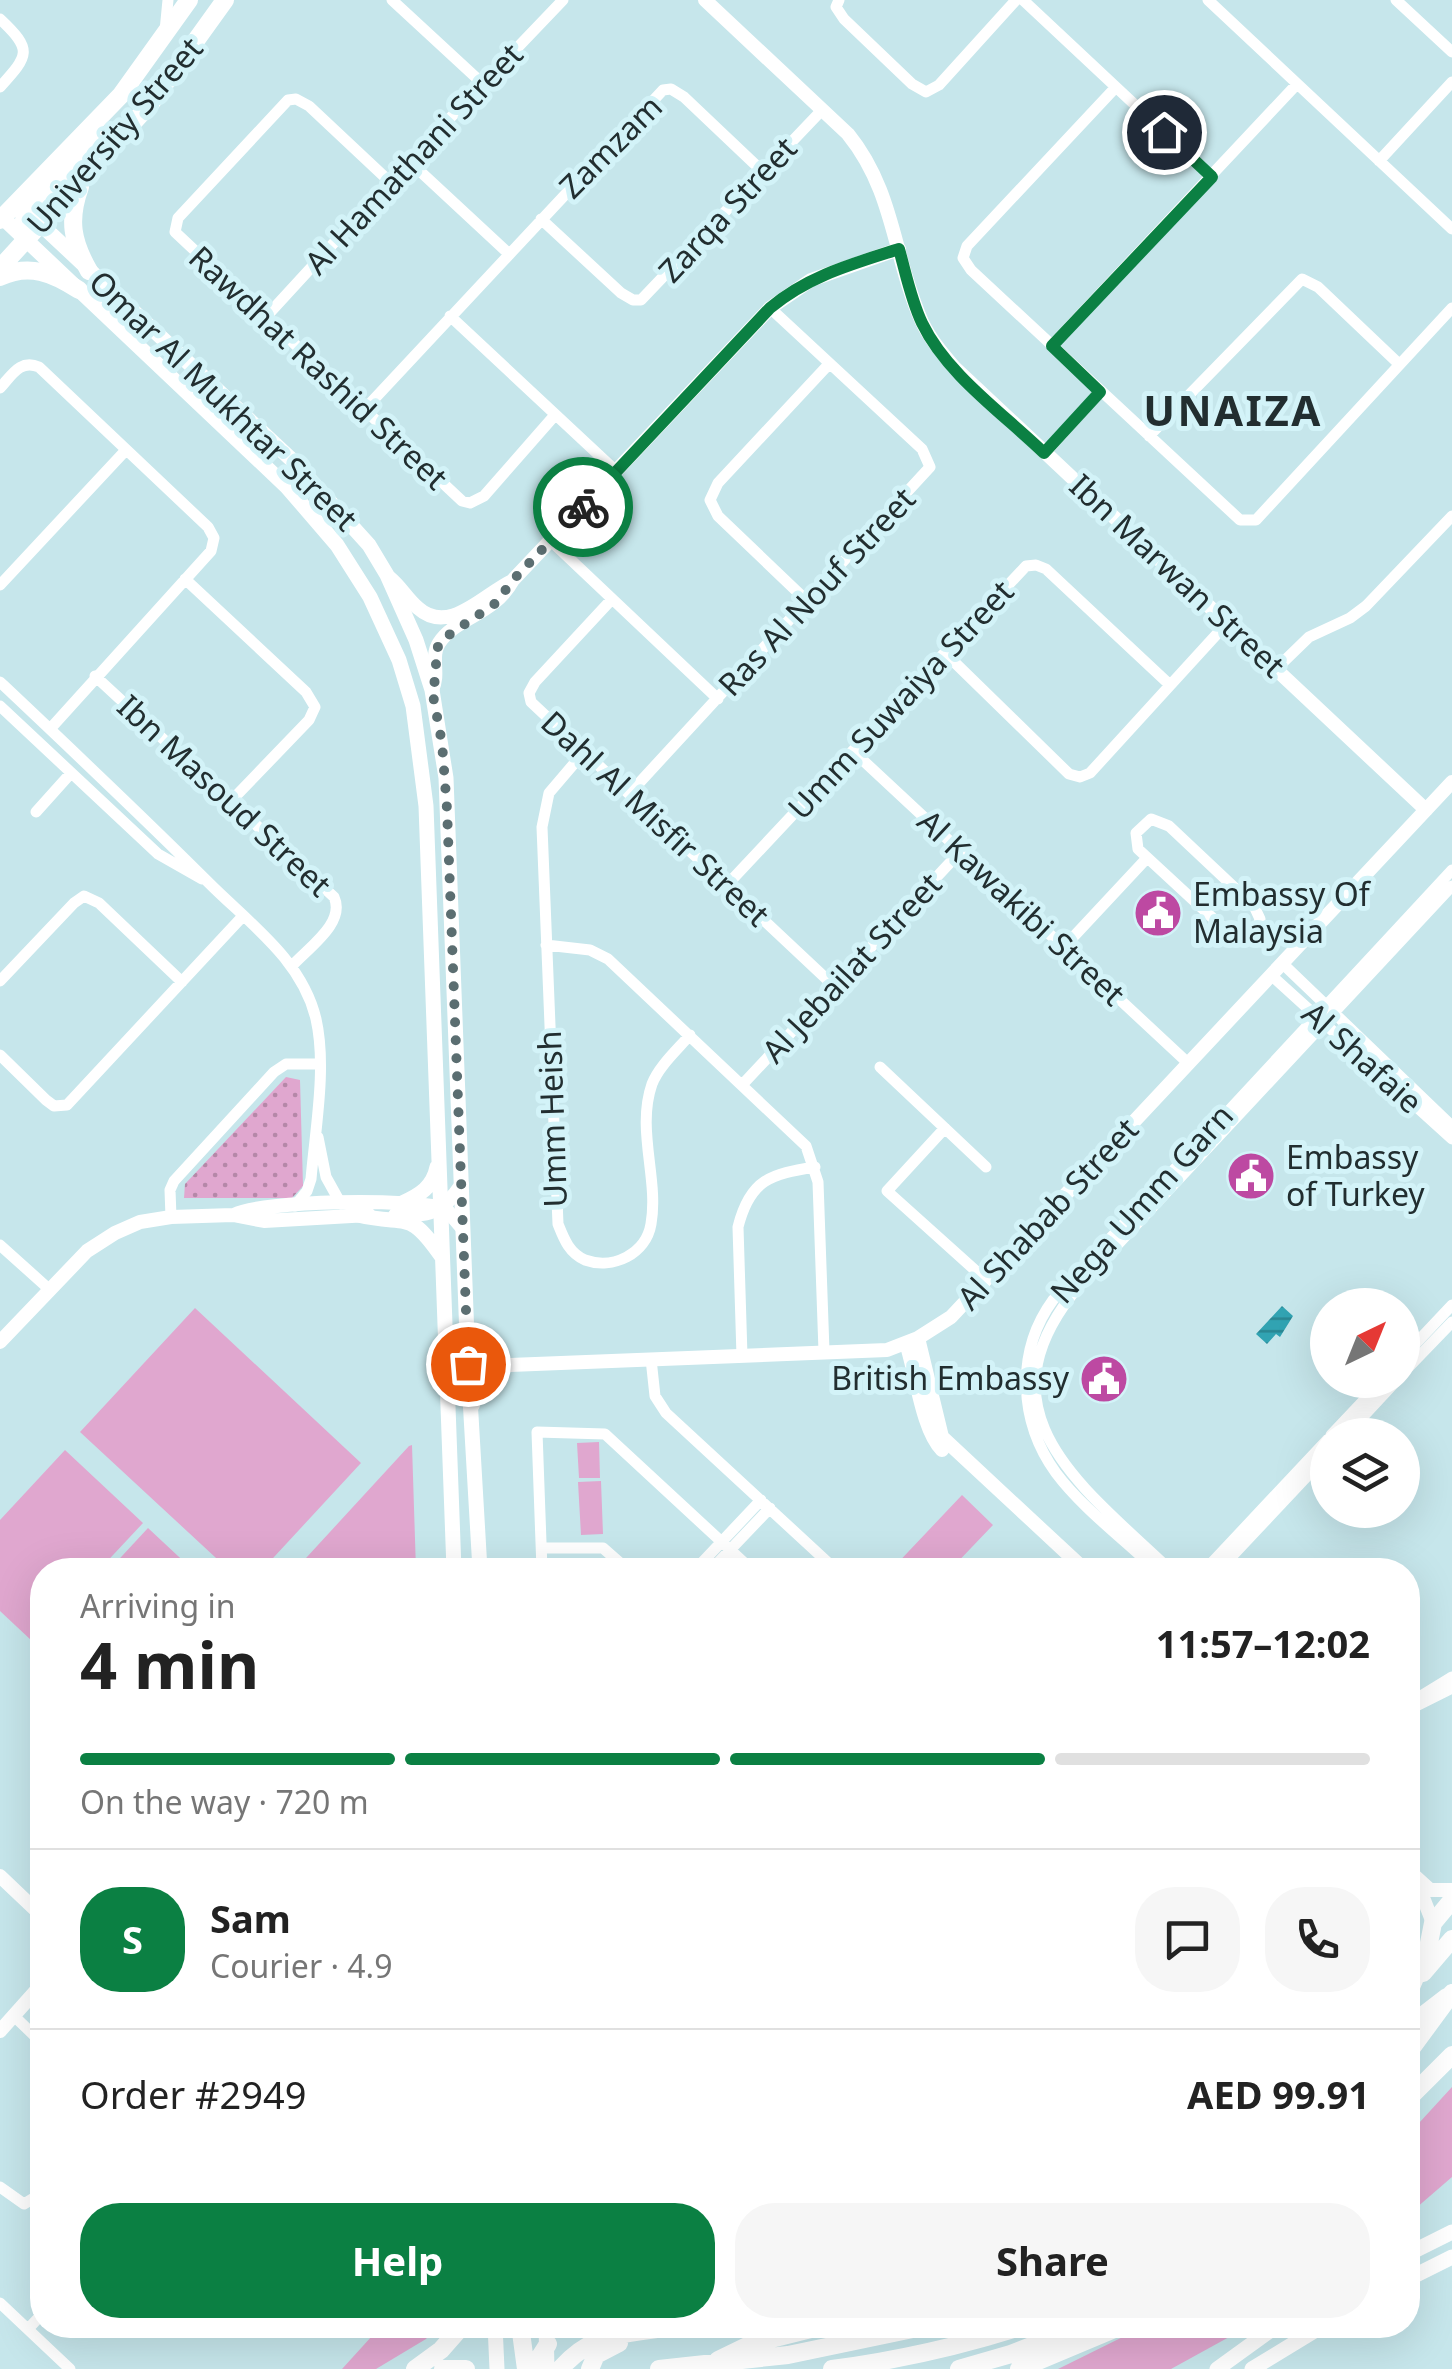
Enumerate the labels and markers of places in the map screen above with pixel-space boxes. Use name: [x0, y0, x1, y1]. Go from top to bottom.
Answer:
pin: [1122, 90, 1207, 175]
place label: Embassy Of Malaysia: [1193, 872, 1372, 952]
public building icon: Embassy Of Malaysia: [1132, 887, 1184, 939]
place label: Embassy of Turkey: [1286, 1135, 1425, 1215]
public building icon: Embassy of Turkey: [1225, 1150, 1277, 1202]
pin: [426, 1322, 511, 1407]
public building icon: British Embassy: [1078, 1353, 1130, 1405]
place label: British Embassy: [831, 1356, 1070, 1399]

